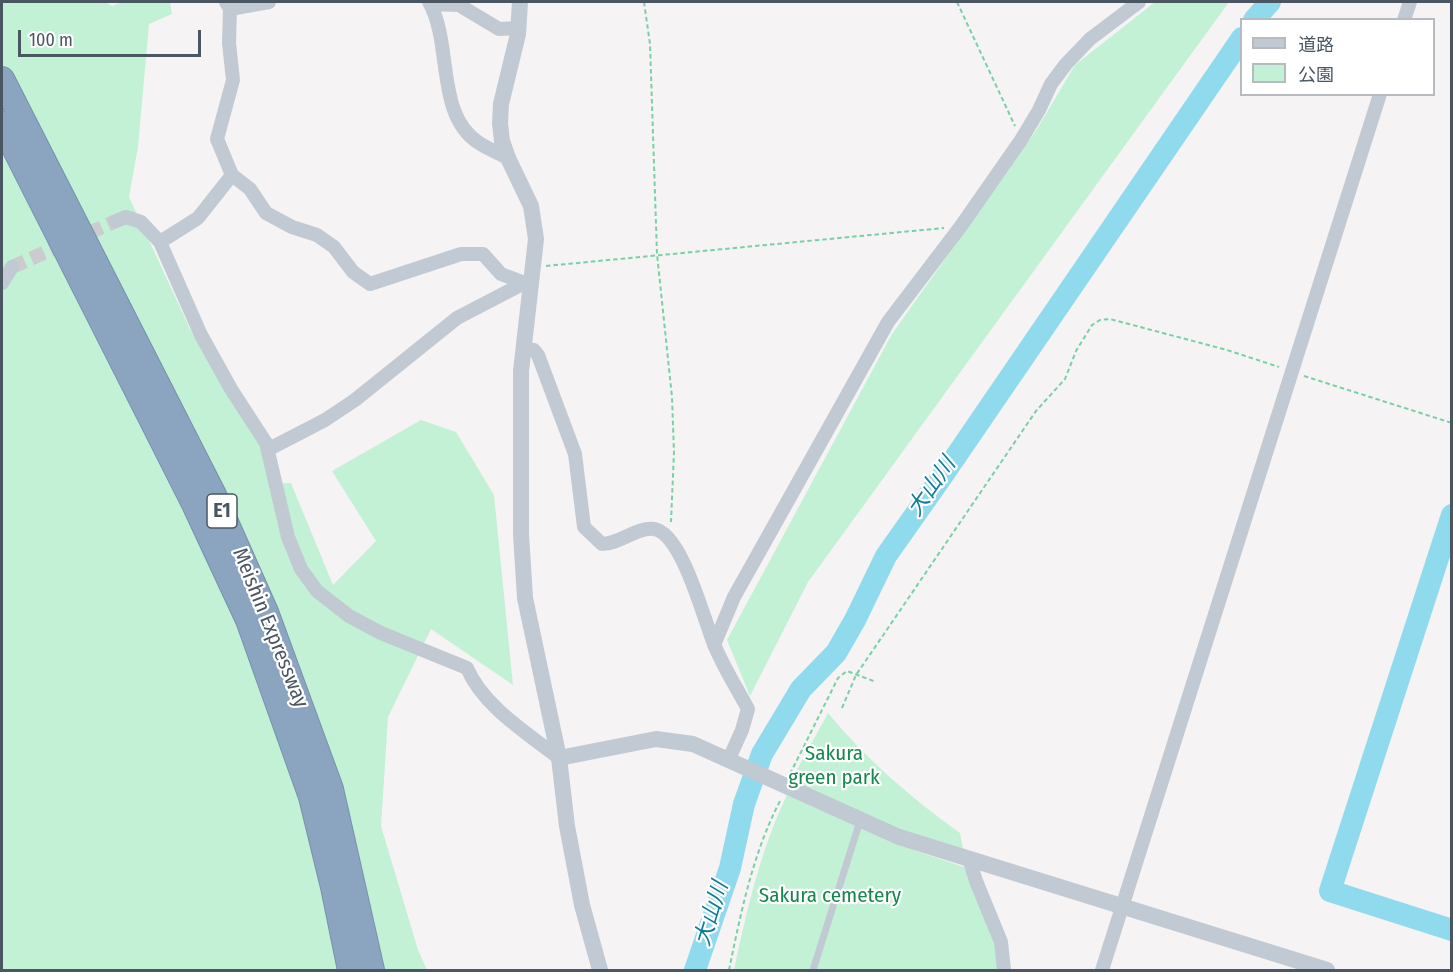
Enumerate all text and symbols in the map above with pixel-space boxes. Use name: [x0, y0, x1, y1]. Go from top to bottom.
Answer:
scale bar: [21, 18, 204, 56]
legend: [1240, 18, 1435, 96]
text: 100 m: [29, 29, 73, 51]
text: 道路: [1298, 34, 1334, 56]
text: 公園: [1298, 64, 1334, 86]
water label: 大山川: [902, 452, 962, 522]
road number: E1: [207, 494, 237, 528]
street label: Meishin Expressway: [227, 545, 313, 711]
park label: Sakura green park: [788, 741, 880, 791]
water label: 大山川: [690, 879, 734, 949]
park label: Sakura cemetery: [759, 883, 901, 909]

